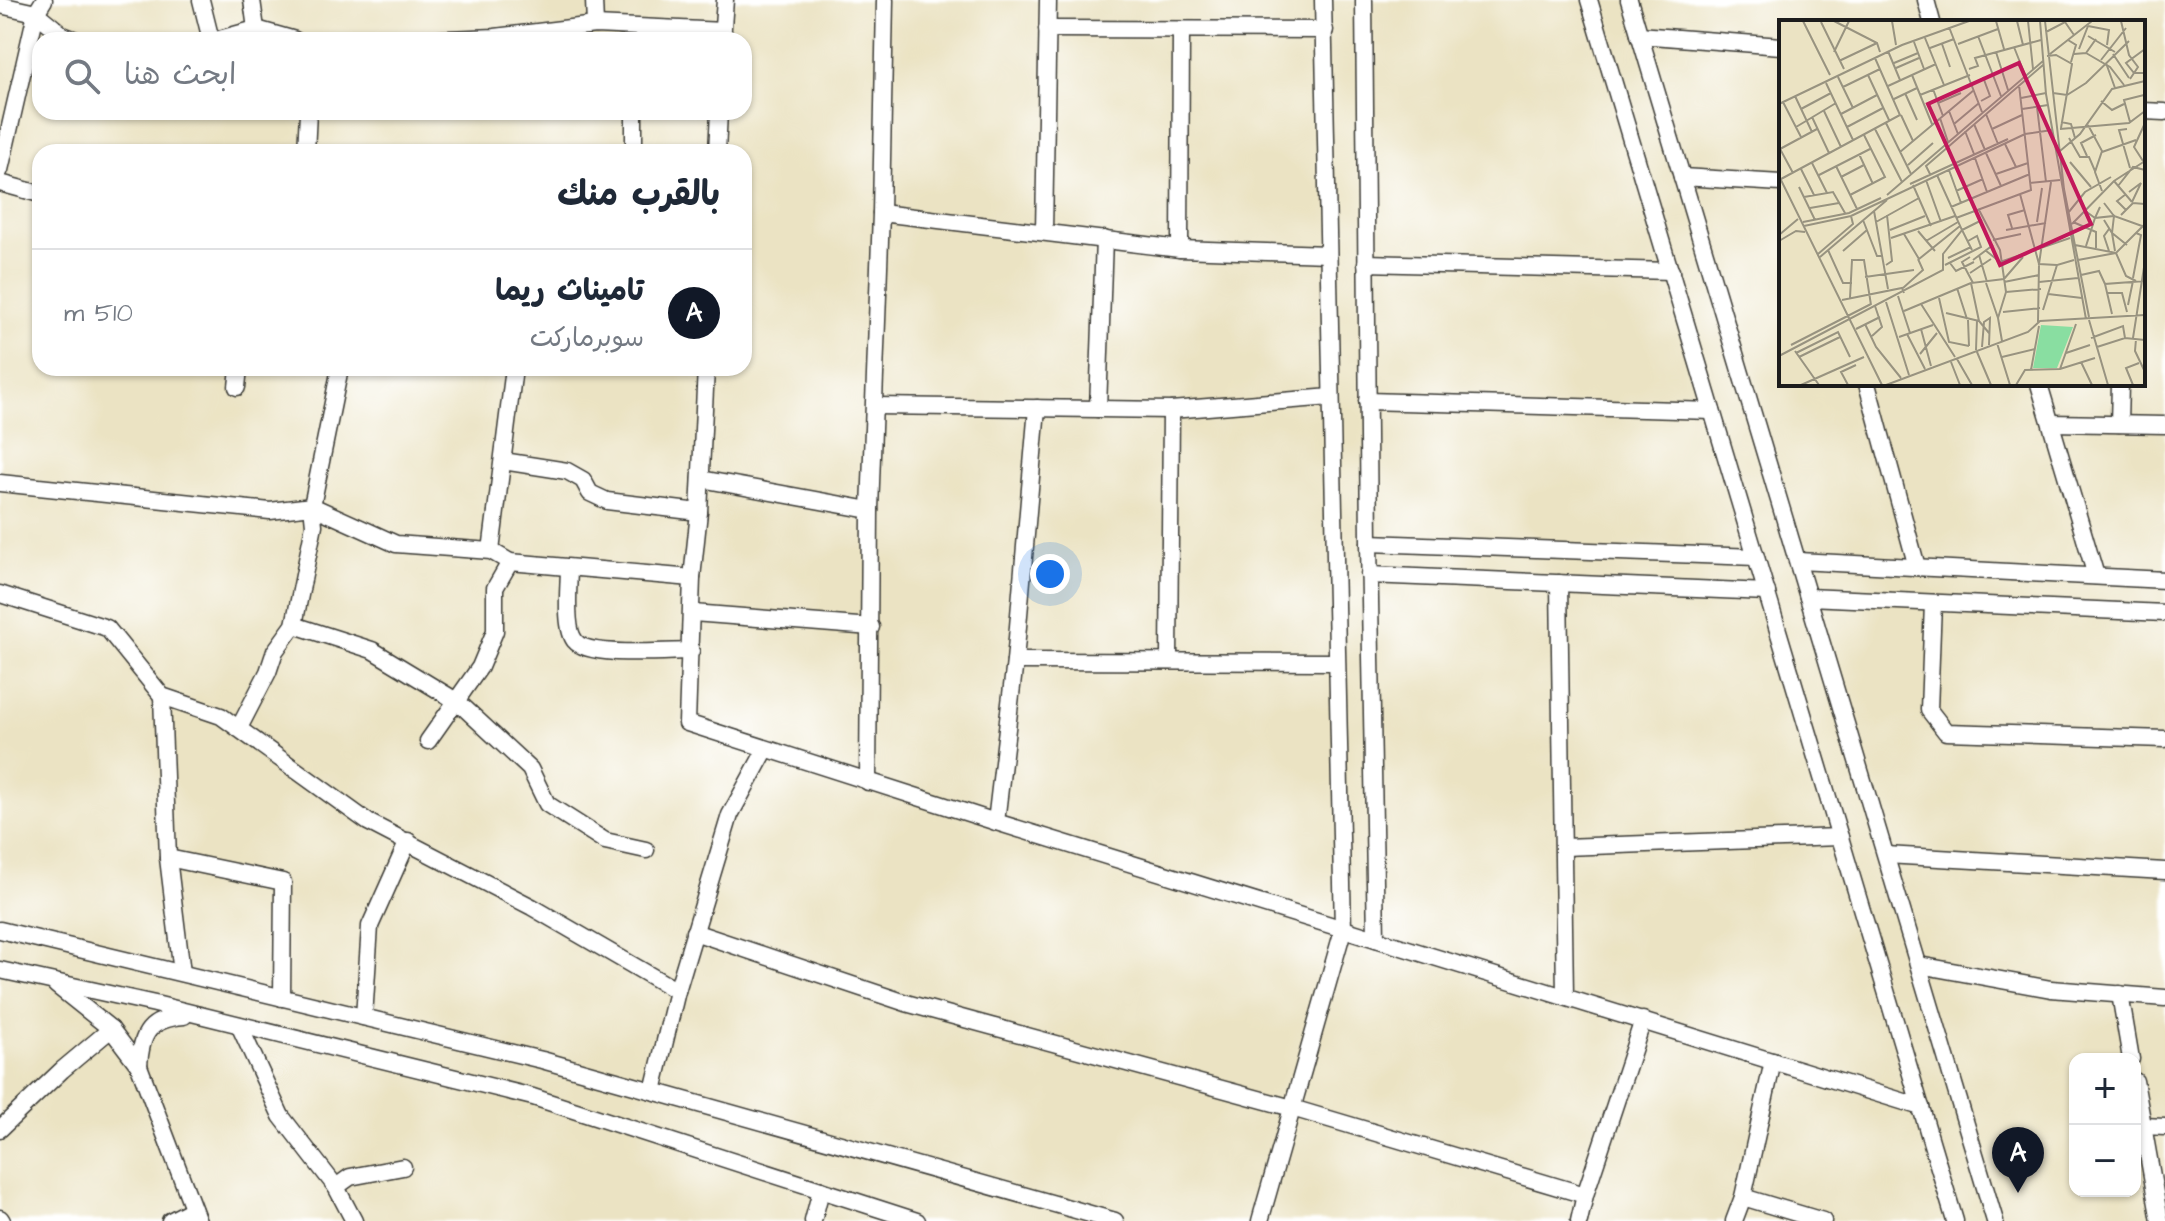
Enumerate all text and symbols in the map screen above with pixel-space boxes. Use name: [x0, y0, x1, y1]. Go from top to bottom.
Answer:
inset map: [1779, 20, 2145, 386]
search box: [32, 32, 752, 120]
icon: search: [60, 54, 104, 98]
text: ابحث هنا: [124, 54, 236, 96]
text: بالقرب منك: [557, 171, 720, 219]
text: تاميناث ريما: [495, 270, 644, 312]
text: 510 m: [64, 295, 133, 331]
text: A: [686, 295, 702, 331]
text: سوبرماركت: [530, 320, 644, 356]
your location: [1030, 554, 1070, 594]
map controls: [2069, 1053, 2141, 1197]
button: +: [2069, 1053, 2141, 1125]
button: −: [2069, 1125, 2141, 1197]
pin: A: [1992, 1127, 2044, 1193]

